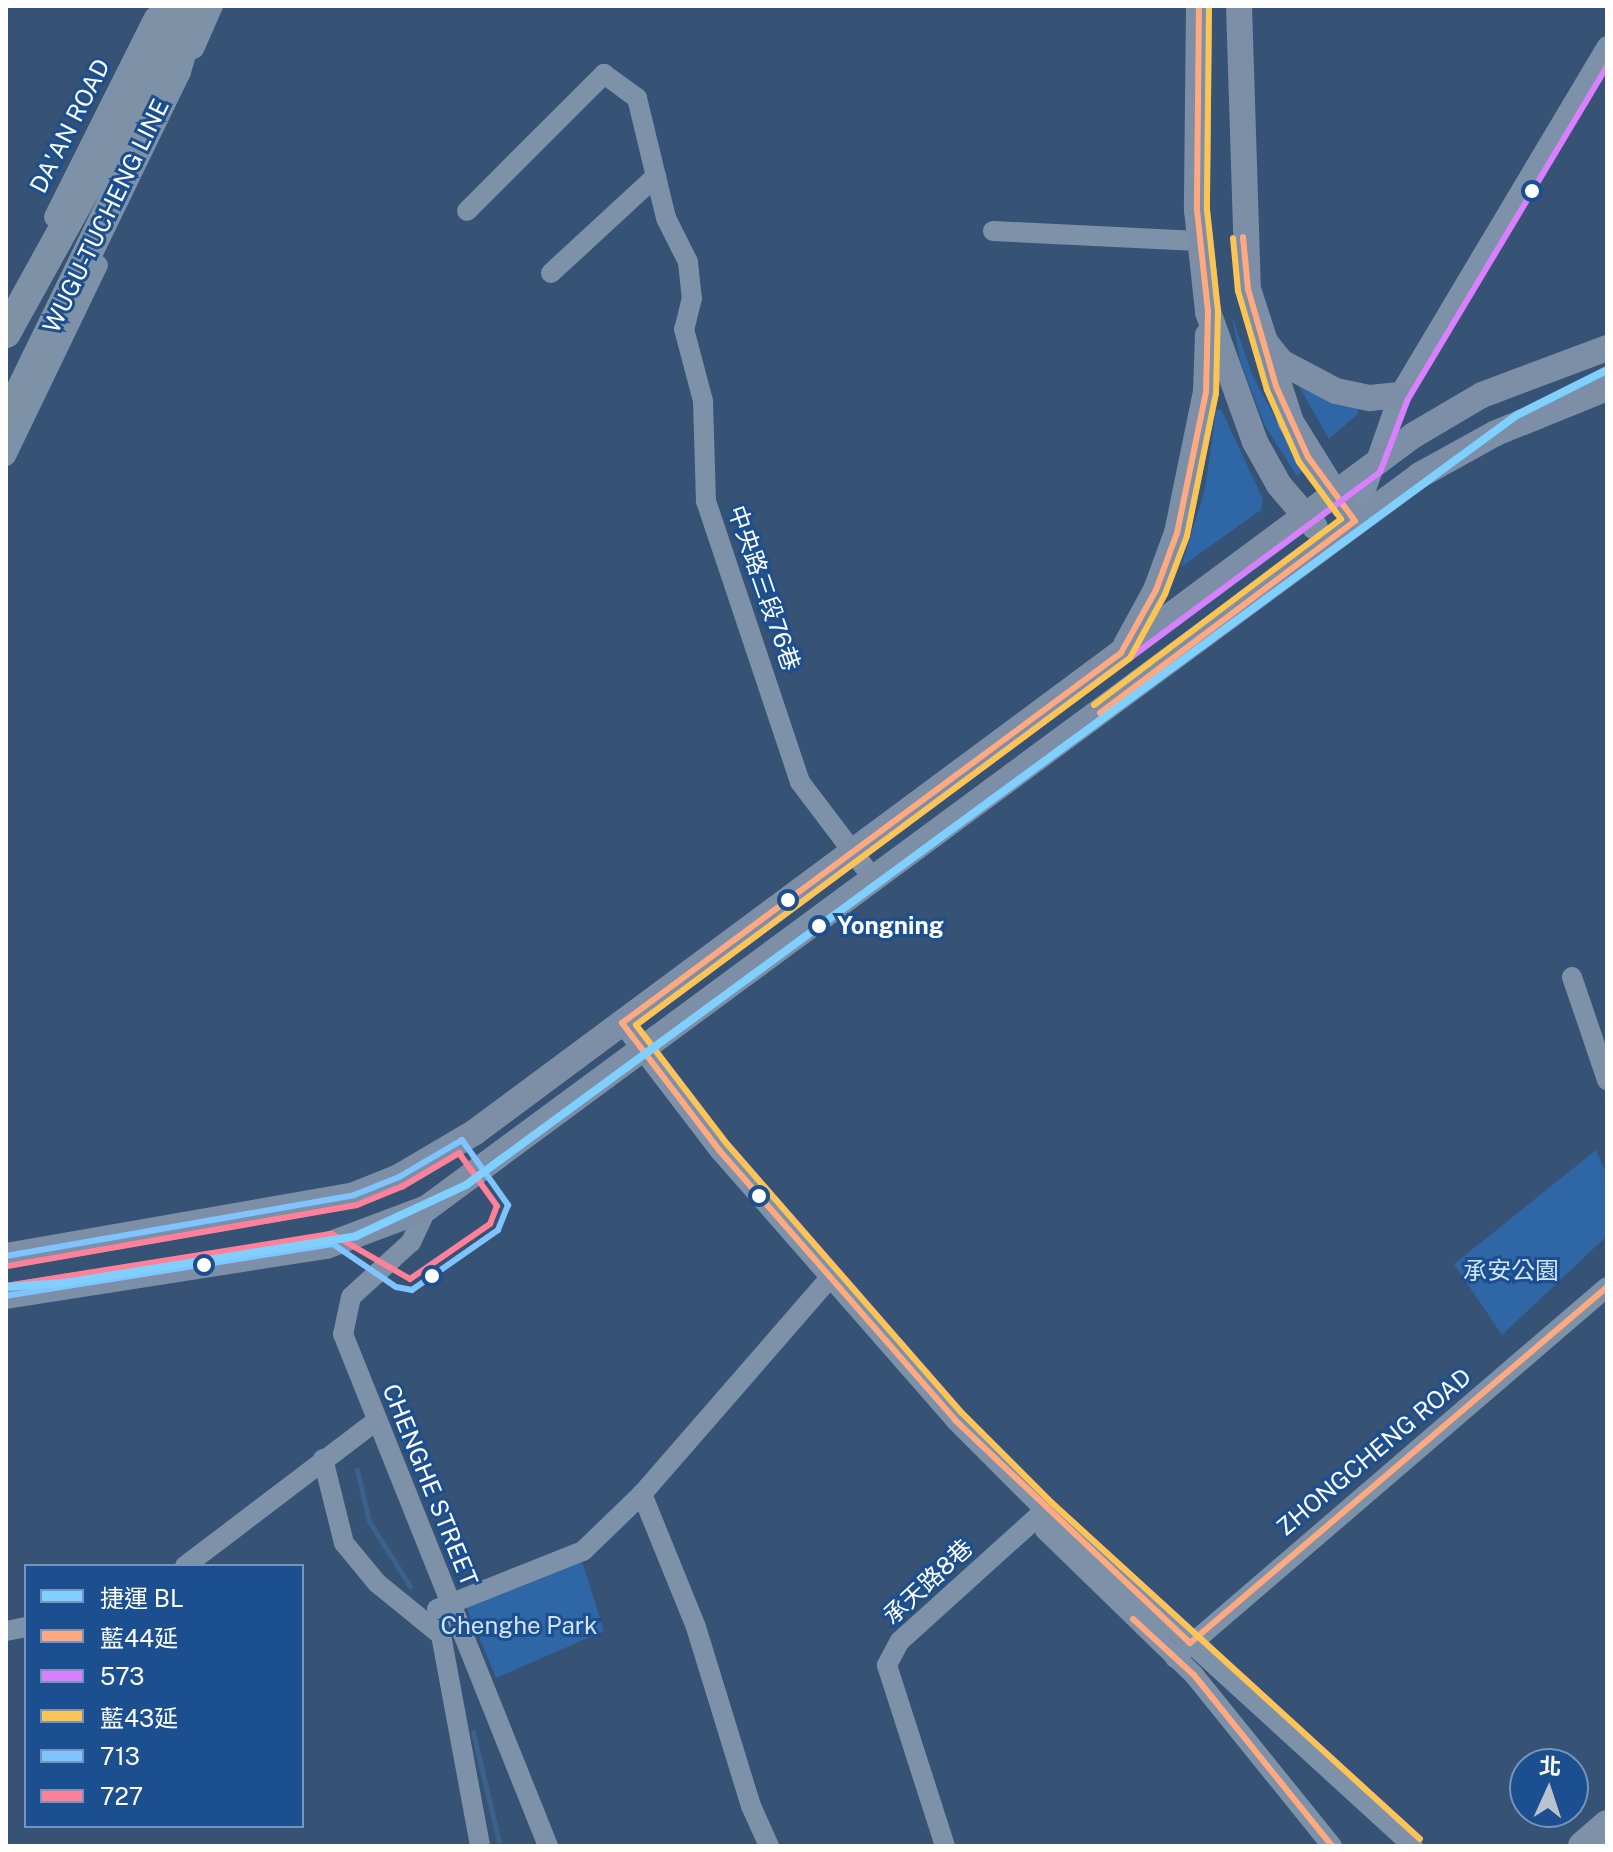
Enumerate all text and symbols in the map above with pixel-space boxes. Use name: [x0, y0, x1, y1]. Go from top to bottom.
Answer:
street label: DA'AN ROAD: [24, 54, 116, 198]
street label: WUGU-TUCHENG LINE: [37, 95, 175, 337]
unlabelled marker: [1524, 183, 1540, 199]
street label: 中央路三段76巷: [722, 502, 806, 674]
unlabelled marker: [780, 892, 796, 908]
place label: Yongning: [837, 912, 944, 940]
marker: Yongning: [808, 915, 830, 937]
unlabelled marker: [751, 1188, 767, 1204]
unlabelled marker: [196, 1257, 212, 1273]
park label: 承安公園: [1463, 1257, 1559, 1285]
unlabelled marker: [424, 1268, 440, 1284]
street label: ZHONGCHENG ROAD: [1271, 1362, 1477, 1542]
street label: CHENGHE STREET: [376, 1380, 484, 1590]
street label: 承天路8巷: [877, 1533, 979, 1631]
legend: [24, 1564, 304, 1828]
text: 捷運 BL: [100, 1584, 184, 1612]
park label: Chenghe Park: [440, 1612, 598, 1640]
text: 藍44延: [100, 1624, 178, 1652]
text: 573: [100, 1662, 144, 1690]
text: 藍43延: [100, 1704, 178, 1732]
text: 713: [100, 1742, 140, 1770]
north arrow: [1509, 1748, 1589, 1828]
text: 北: [1538, 1752, 1562, 1780]
text: 727: [100, 1782, 143, 1810]

